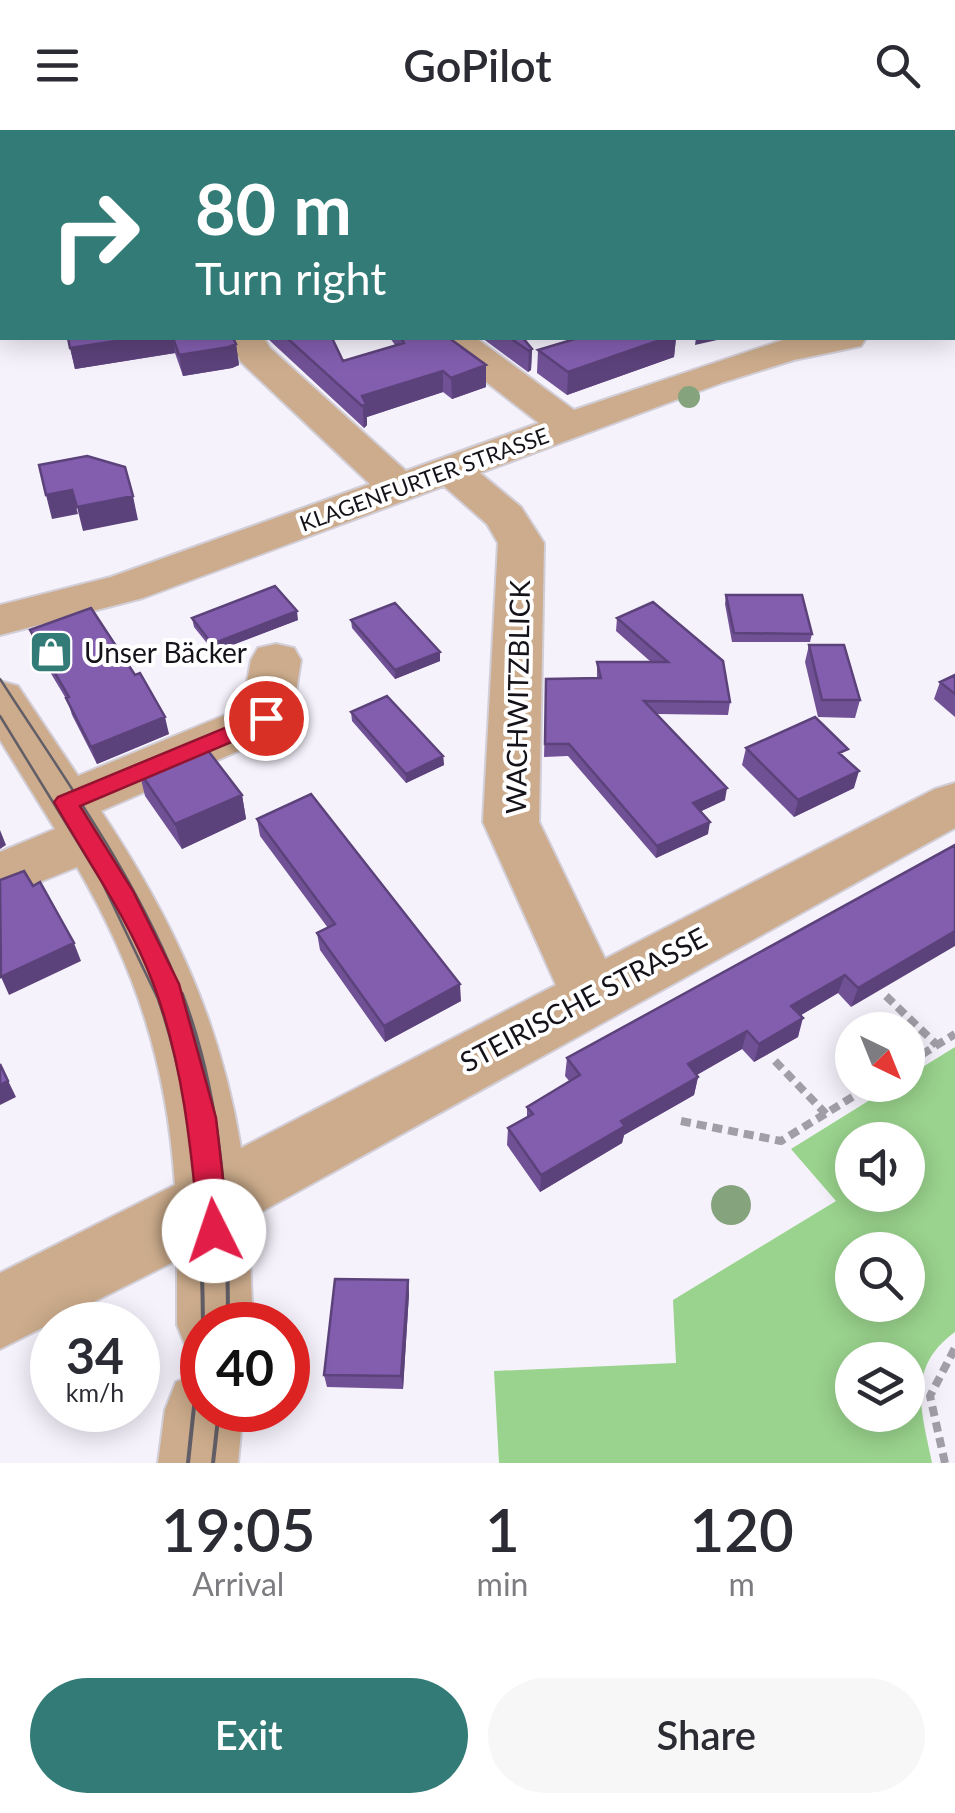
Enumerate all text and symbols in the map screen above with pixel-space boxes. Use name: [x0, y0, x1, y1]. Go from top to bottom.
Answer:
icon: menu: [30, 38, 85, 93]
text: GoPilot: [403, 38, 552, 92]
icon: search: [870, 38, 925, 93]
text: 80 m: [195, 166, 352, 250]
icon: right: [30, 170, 160, 300]
text: Turn right: [195, 251, 386, 305]
street label: KLAGENFURTER STRASSE: [296, 421, 552, 537]
street label: WACHWITZBLICK: [498, 579, 536, 814]
shop icon: Unser Bäcker: [28, 629, 74, 675]
place label: Unser Bäcker: [84, 635, 247, 669]
pin: [224, 676, 309, 761]
icon: arrive: [239, 691, 294, 746]
street label: STEIRISCHE STRASSE: [454, 920, 712, 1078]
north arrow: [835, 1012, 925, 1102]
map controls: [835, 1012, 925, 1432]
button: sound: [835, 1122, 925, 1212]
position arrow: [162, 1179, 266, 1283]
button: search: [835, 1232, 925, 1322]
speed limit sign: 40: [180, 1302, 310, 1432]
text: 34: [66, 1325, 124, 1385]
button: layers: [835, 1342, 925, 1432]
text: km/h: [66, 1377, 124, 1407]
text: 19:05: [161, 1493, 316, 1565]
text: 1: [485, 1493, 520, 1565]
text: 120: [690, 1493, 794, 1565]
text: Arrival: [192, 1564, 284, 1603]
text: min: [477, 1564, 528, 1603]
text: m: [729, 1564, 755, 1603]
button: Exit: [30, 1678, 468, 1793]
button: Share: [488, 1678, 925, 1793]

